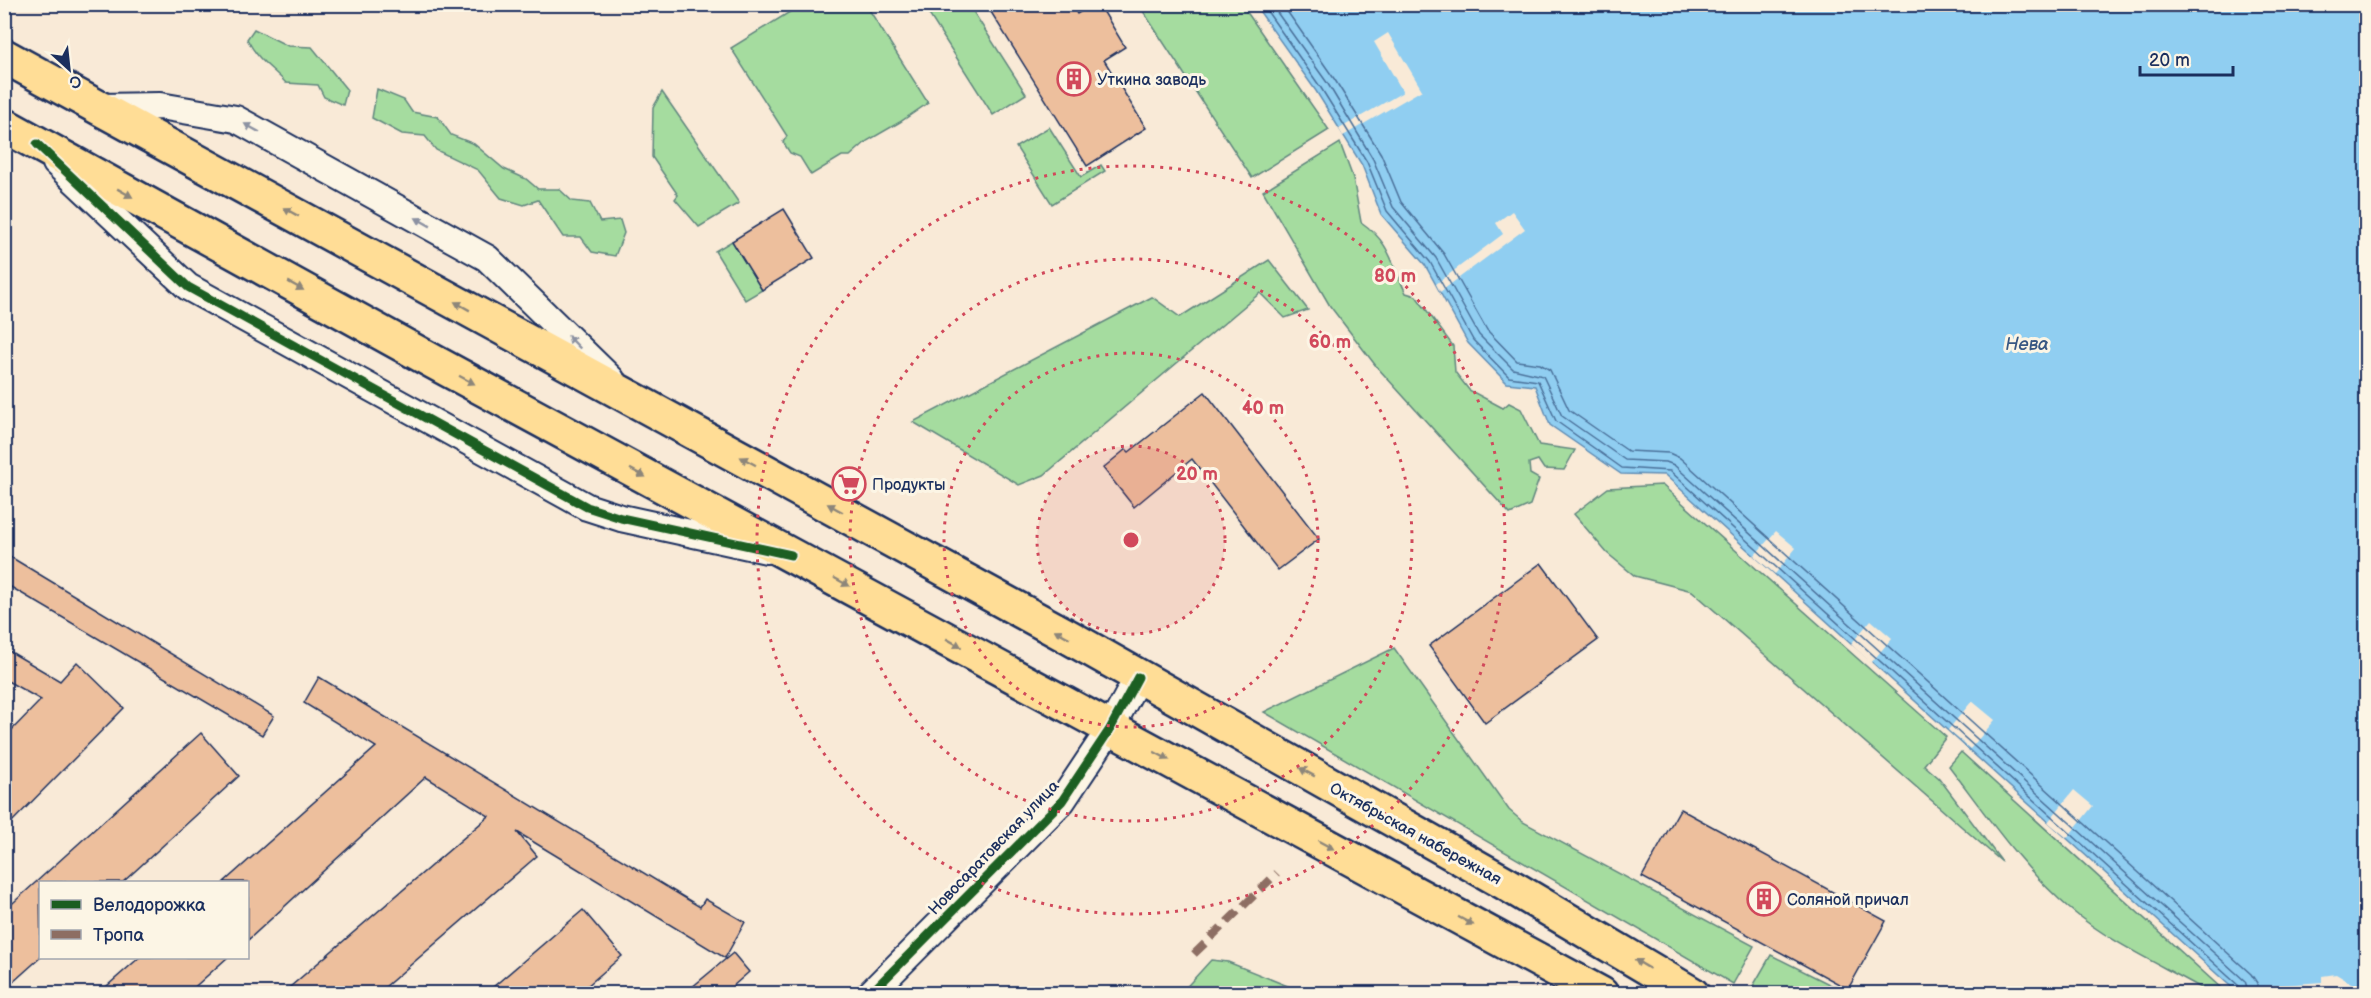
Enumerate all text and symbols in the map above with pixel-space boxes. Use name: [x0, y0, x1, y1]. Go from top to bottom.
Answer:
north arrow: [39, 39, 99, 99]
scale bar: [2140, 39, 2233, 77]
text: 20 m: [2149, 50, 2190, 71]
building icon: Уткина заводь: [1056, 61, 1092, 97]
text: С: [66, 70, 84, 92]
place label: Уткина заводь: [1097, 71, 1206, 90]
one-way arrow: [243, 123, 260, 133]
one-way arrow: [116, 188, 133, 198]
one-way arrow: [282, 207, 299, 217]
one-way arrow: [414, 217, 431, 227]
text: 80 m: [1374, 266, 1416, 287]
one-way arrow: [288, 281, 305, 291]
one-way arrow: [453, 301, 470, 311]
text: 60 m: [1309, 332, 1351, 353]
water label: Нева: [2005, 334, 2049, 355]
one-way arrow: [568, 336, 582, 350]
one-way arrow: [459, 375, 476, 385]
text: 40 m: [1242, 398, 1284, 419]
one-way arrow: [740, 456, 757, 466]
text: 20 m: [1176, 464, 1218, 485]
supermarket icon: Продукты: [831, 466, 867, 502]
one-way arrow: [630, 468, 647, 478]
place label: Продукты: [872, 476, 945, 495]
one-way arrow: [826, 503, 843, 513]
centre of rings: [1121, 530, 1141, 550]
one-way arrow: [834, 578, 851, 587]
one-way arrow: [1053, 629, 1070, 639]
one-way arrow: [946, 638, 963, 648]
one-way arrow: [1153, 751, 1170, 761]
one-way arrow: [1299, 767, 1316, 777]
street label: Новосаратовская улица: [925, 776, 1064, 919]
street label: Октябрьская набережная: [1326, 779, 1505, 890]
one-way arrow: [1318, 840, 1335, 850]
legend: [39, 881, 249, 959]
building icon: Соляной причал: [1746, 881, 1782, 917]
place label: Соляной причал: [1787, 891, 1909, 910]
text: Велодорожка: [93, 895, 206, 916]
one-way arrow: [1458, 916, 1475, 926]
text: Тропа: [93, 925, 144, 946]
one-way arrow: [1634, 958, 1650, 969]

